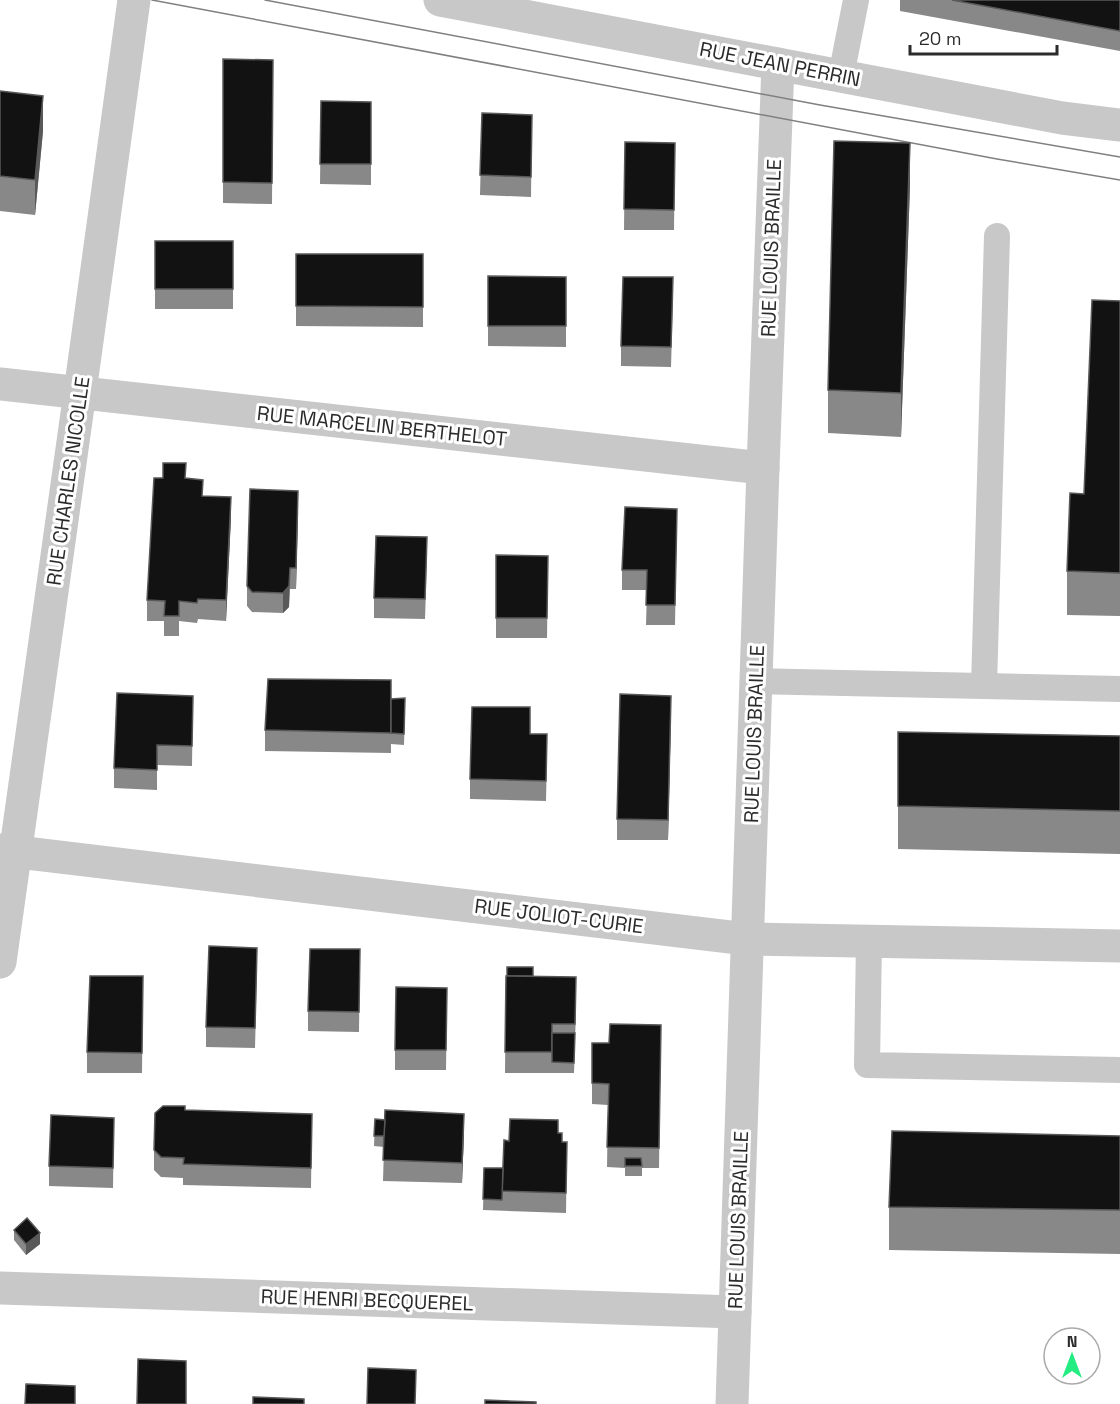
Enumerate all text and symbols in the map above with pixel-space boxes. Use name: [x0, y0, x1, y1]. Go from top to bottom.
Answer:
scale bar: [910, 18, 1057, 56]
text: 20 m: [919, 27, 962, 50]
street label: RUE JEAN PERRIN: [697, 36, 863, 92]
street label: RUE LOUIS BRAILLE: [755, 158, 787, 338]
street label: RUE CHARLES NICOLLE: [40, 375, 96, 587]
street label: RUE MARCELIN BERTHELOT: [256, 400, 509, 452]
street label: RUE LOUIS BRAILLE: [738, 644, 770, 824]
street label: RUE JOLIOT-CURIE: [473, 893, 645, 939]
street label: RUE LOUIS BRAILLE: [722, 1130, 754, 1310]
street label: RUE HENRI BECQUEREL: [260, 1283, 474, 1317]
north arrow: [1042, 1326, 1102, 1386]
text: N: [1067, 1331, 1077, 1352]

